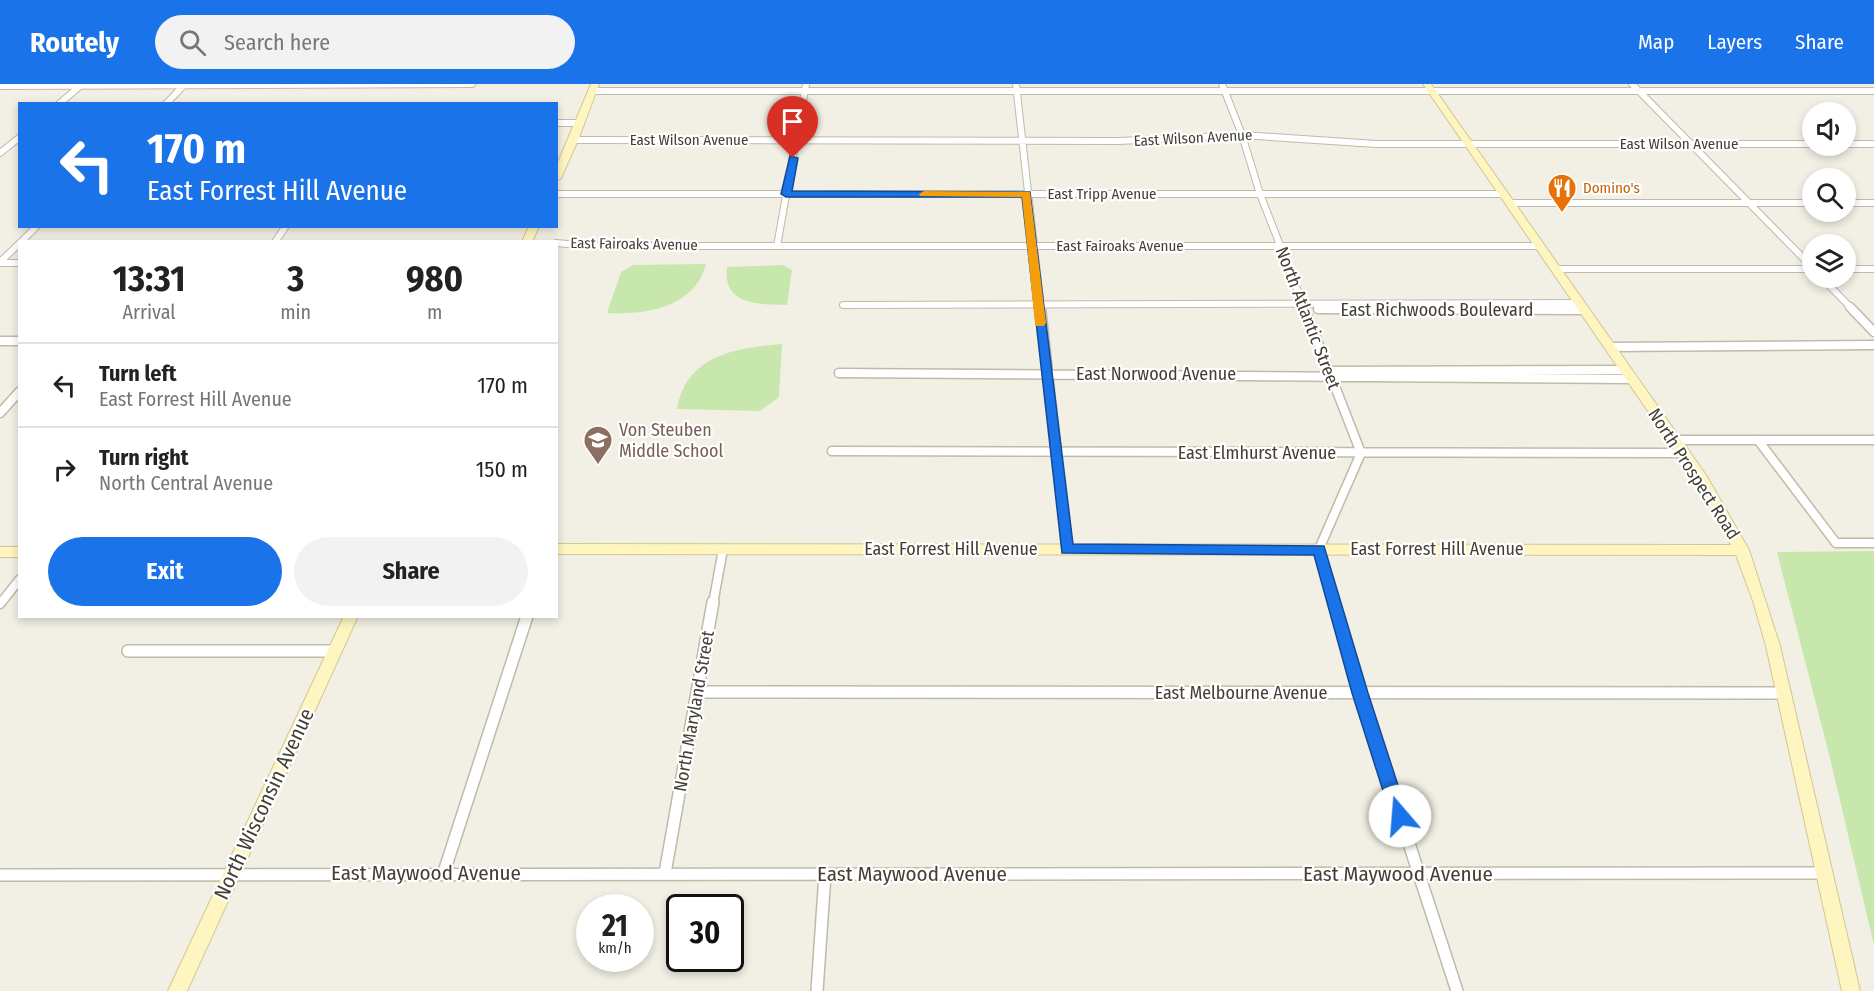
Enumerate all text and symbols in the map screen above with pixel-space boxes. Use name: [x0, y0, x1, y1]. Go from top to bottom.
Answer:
search box: [155, 15, 575, 69]
text: Routely: [30, 26, 119, 59]
icon: search: [176, 26, 209, 59]
text: Search here: [224, 29, 330, 56]
text: Map: [1638, 29, 1674, 55]
text: Layers: [1707, 29, 1762, 55]
text: Share: [1795, 29, 1844, 55]
pin: [767, 96, 818, 158]
map controls: [1802, 102, 1856, 288]
button: sound: [1802, 102, 1856, 156]
icon: arrive: [776, 105, 809, 138]
text: 170 m: [147, 124, 246, 174]
icon: left: [48, 126, 126, 204]
street label: East Wilson Avenue: [1133, 126, 1253, 150]
street label: East Wilson Avenue: [630, 131, 748, 149]
street label: East Wilson Avenue: [1620, 135, 1738, 153]
button: search: [1802, 168, 1856, 222]
restaurant icon: Domino's: [1546, 172, 1578, 214]
text: East Forrest Hill Avenue: [147, 175, 407, 207]
place label: Domino's: [1583, 179, 1640, 197]
street label: East Tripp Avenue: [1047, 185, 1157, 203]
street label: East Fairoaks Avenue: [570, 234, 698, 254]
button: layers: [1802, 234, 1856, 288]
street label: East Fairoaks Avenue: [1056, 237, 1184, 255]
street label: North Atlantic Street: [1271, 244, 1345, 393]
text: 13:31: [113, 257, 185, 301]
text: 3: [287, 257, 304, 301]
text: 980: [406, 257, 463, 301]
street label: East Richwoods Boulevard: [1341, 299, 1533, 321]
text: Arrival: [123, 300, 176, 324]
text: min: [280, 300, 311, 324]
text: m: [427, 300, 442, 324]
text: Turn left: [99, 360, 177, 387]
street label: East Norwood Avenue: [1076, 363, 1236, 385]
icon: left: [48, 369, 81, 402]
text: 170 m: [477, 372, 528, 399]
text: East Forrest Hill Avenue: [99, 387, 292, 411]
street label: North Prospect Road: [1643, 404, 1745, 544]
place label: Von Steuben Middle School: [619, 419, 723, 462]
school or university icon: Von Steuben Middle School: [582, 424, 614, 466]
street label: East Elmhurst Avenue: [1178, 442, 1336, 464]
text: Turn right: [99, 444, 188, 471]
icon: right: [48, 453, 81, 486]
text: 150 m: [476, 456, 528, 483]
text: North Central Avenue: [99, 471, 273, 495]
button: Exit: [48, 537, 282, 606]
button: Share: [294, 537, 528, 606]
street label: East Forrest Hill Avenue: [864, 538, 1038, 560]
street label: East Forrest Hill Avenue: [1350, 538, 1524, 560]
street label: North Maryland Street: [669, 629, 719, 793]
street label: East Melbourne Avenue: [1155, 682, 1327, 704]
street label: North Wisconsin Avenue: [208, 704, 320, 904]
position arrow: [1368, 784, 1432, 848]
street label: East Maywood Avenue: [331, 860, 521, 886]
street label: East Maywood Avenue: [817, 861, 1007, 887]
street label: East Maywood Avenue: [1303, 861, 1493, 887]
speed limit sign: 30: [666, 894, 744, 972]
text: 21: [602, 908, 628, 944]
text: km/h: [598, 939, 632, 957]

